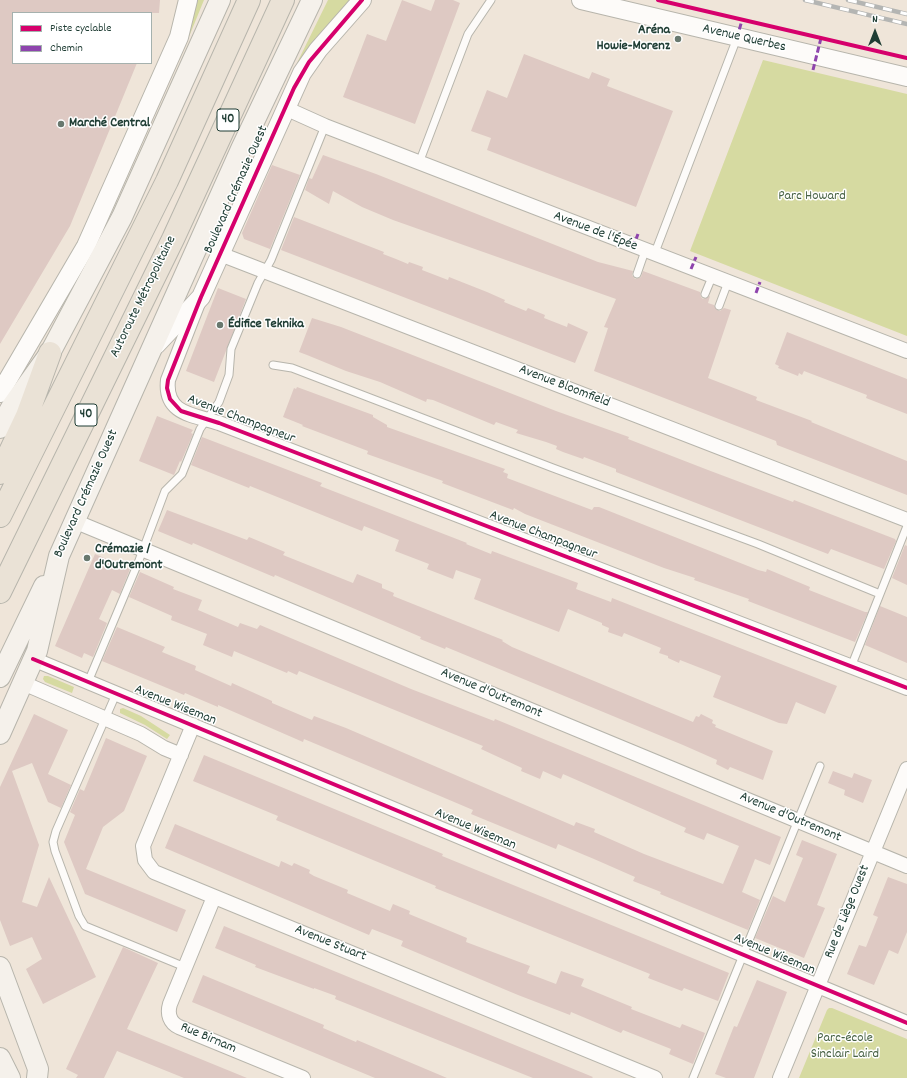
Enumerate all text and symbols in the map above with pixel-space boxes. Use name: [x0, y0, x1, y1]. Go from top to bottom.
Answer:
legend: [12, 12, 152, 64]
north arrow: [855, 12, 895, 52]
text: N: [872, 12, 878, 28]
text: Piste cyclable: [50, 20, 111, 37]
street label: Avenue Querbes: [701, 21, 787, 57]
place label: Aréna Howie-Morenz: [597, 23, 670, 56]
marker: Aréna Howie-Morenz: [673, 34, 683, 44]
text: Chemin: [50, 40, 83, 57]
road number: 40: [217, 109, 239, 131]
place label: Marché Central: [69, 116, 150, 132]
marker: Marché Central: [56, 119, 66, 129]
street label: Boulevard Crémazie Ouest: [201, 123, 273, 257]
park label: Parc Howard: [778, 189, 846, 205]
street label: Avenue de l'Épée: [551, 208, 639, 256]
street label: Autoroute Métropolitaine: [107, 233, 181, 361]
place label: Édifice Teknika: [228, 317, 304, 333]
marker: Édifice Teknika: [215, 320, 225, 330]
street label: Avenue Bloomfield: [516, 362, 612, 412]
street label: Avenue Champagneur: [185, 392, 297, 448]
road number: 40: [75, 404, 97, 426]
street label: Boulevard Crémazie Ouest: [51, 427, 123, 561]
street label: Avenue Champagneur: [487, 508, 599, 564]
place label: Crémazie / d'Outremont: [95, 542, 162, 574]
marker: Crémazie / d'Outremont: [82, 553, 92, 563]
street label: Avenue d'Outremont: [438, 665, 544, 723]
street label: Avenue Wiseman: [132, 682, 218, 730]
street label: Avenue d'Outremont: [737, 789, 843, 847]
street label: Avenue Wiseman: [432, 805, 518, 855]
street label: Rue de Liège Ouest: [822, 863, 874, 961]
street label: Avenue Stuart: [292, 922, 368, 966]
street label: Avenue Wiseman: [731, 930, 817, 980]
street label: Rue Birnam: [177, 1020, 239, 1058]
park label: Parc-école Sinclair Laird: [811, 1031, 879, 1064]

